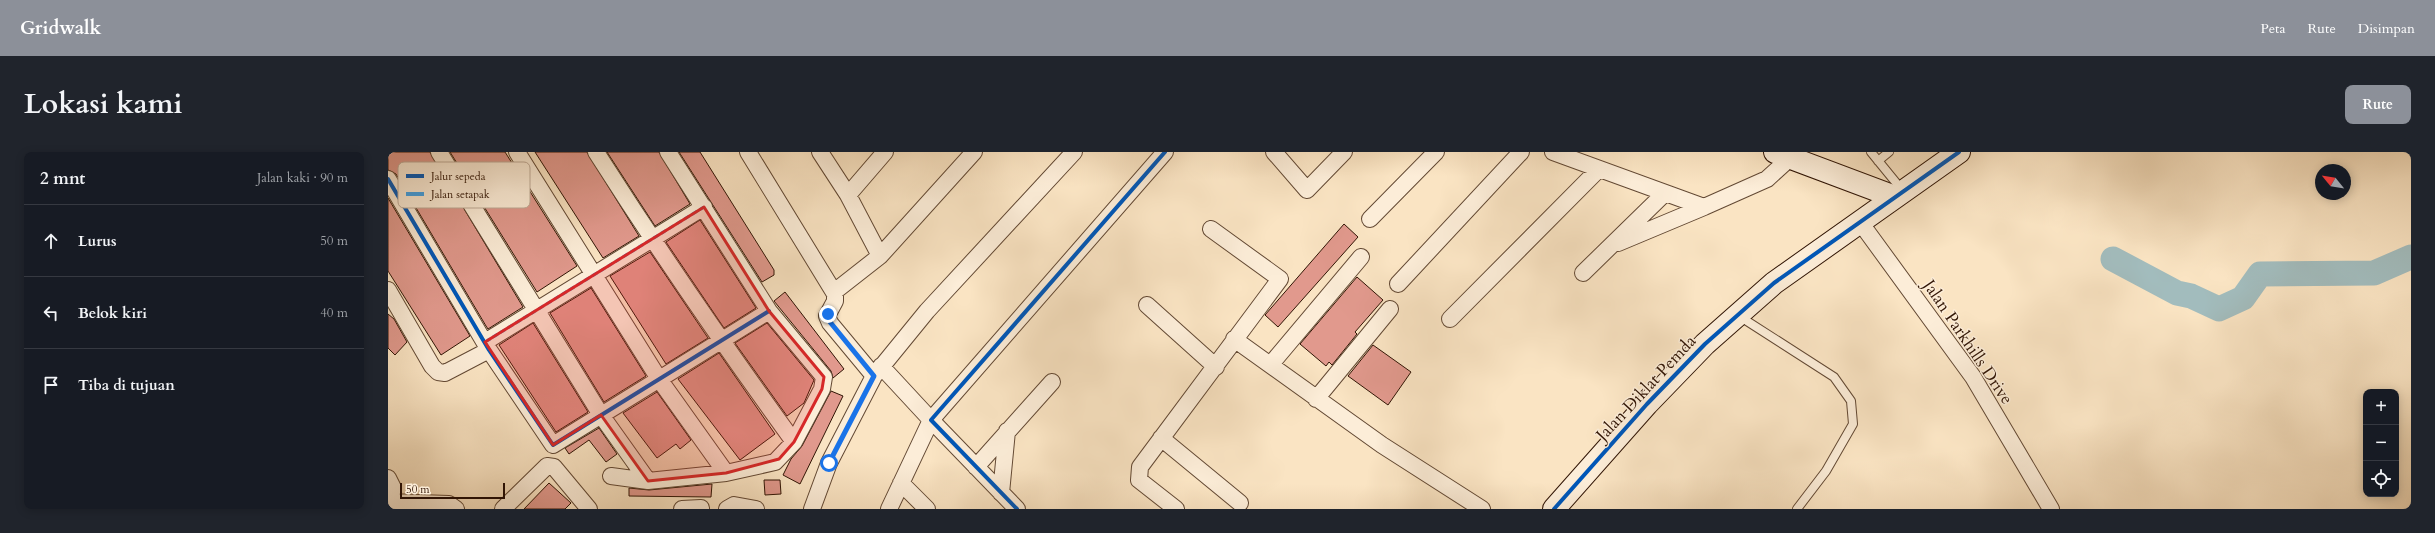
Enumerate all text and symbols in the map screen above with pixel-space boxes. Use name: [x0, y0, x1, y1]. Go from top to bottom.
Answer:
text: Gridwalk: [20, 15, 101, 41]
text: Peta: [2260, 19, 2286, 38]
text: Rute: [2308, 19, 2336, 38]
text: Disimpan: [2358, 19, 2415, 38]
text: Lokasi kami: [24, 85, 182, 123]
button: Rute: [2345, 85, 2411, 124]
legend: [398, 162, 530, 208]
north arrow: [2315, 164, 2351, 200]
text: 2 mnt: [40, 167, 85, 190]
text: Jalan kaki · 90 m: [257, 169, 348, 187]
text: Jalur sepeda: [429, 169, 486, 184]
text: Jalan setapak: [429, 187, 490, 202]
icon: ahead: [40, 230, 62, 252]
text: Lurus: [78, 231, 117, 251]
text: 50 m: [320, 232, 348, 250]
street label: Jalan Parkhills Drive: [1916, 273, 2018, 409]
icon: left: [40, 302, 62, 324]
text: Belok kiri: [78, 303, 147, 323]
text: 40 m: [320, 304, 348, 322]
route end: [819, 305, 837, 323]
street label: Jalan Diklat Pemda: [1589, 330, 1702, 448]
icon: arrive: [40, 374, 62, 396]
text: Tiba di tujuan: [78, 375, 175, 395]
map controls: [2363, 389, 2399, 497]
button: +: [2363, 389, 2399, 425]
button: −: [2363, 425, 2399, 461]
route start: [820, 454, 838, 472]
button: locate: [2363, 461, 2399, 497]
scale bar: [400, 481, 505, 500]
text: 50 m: [406, 482, 430, 497]

